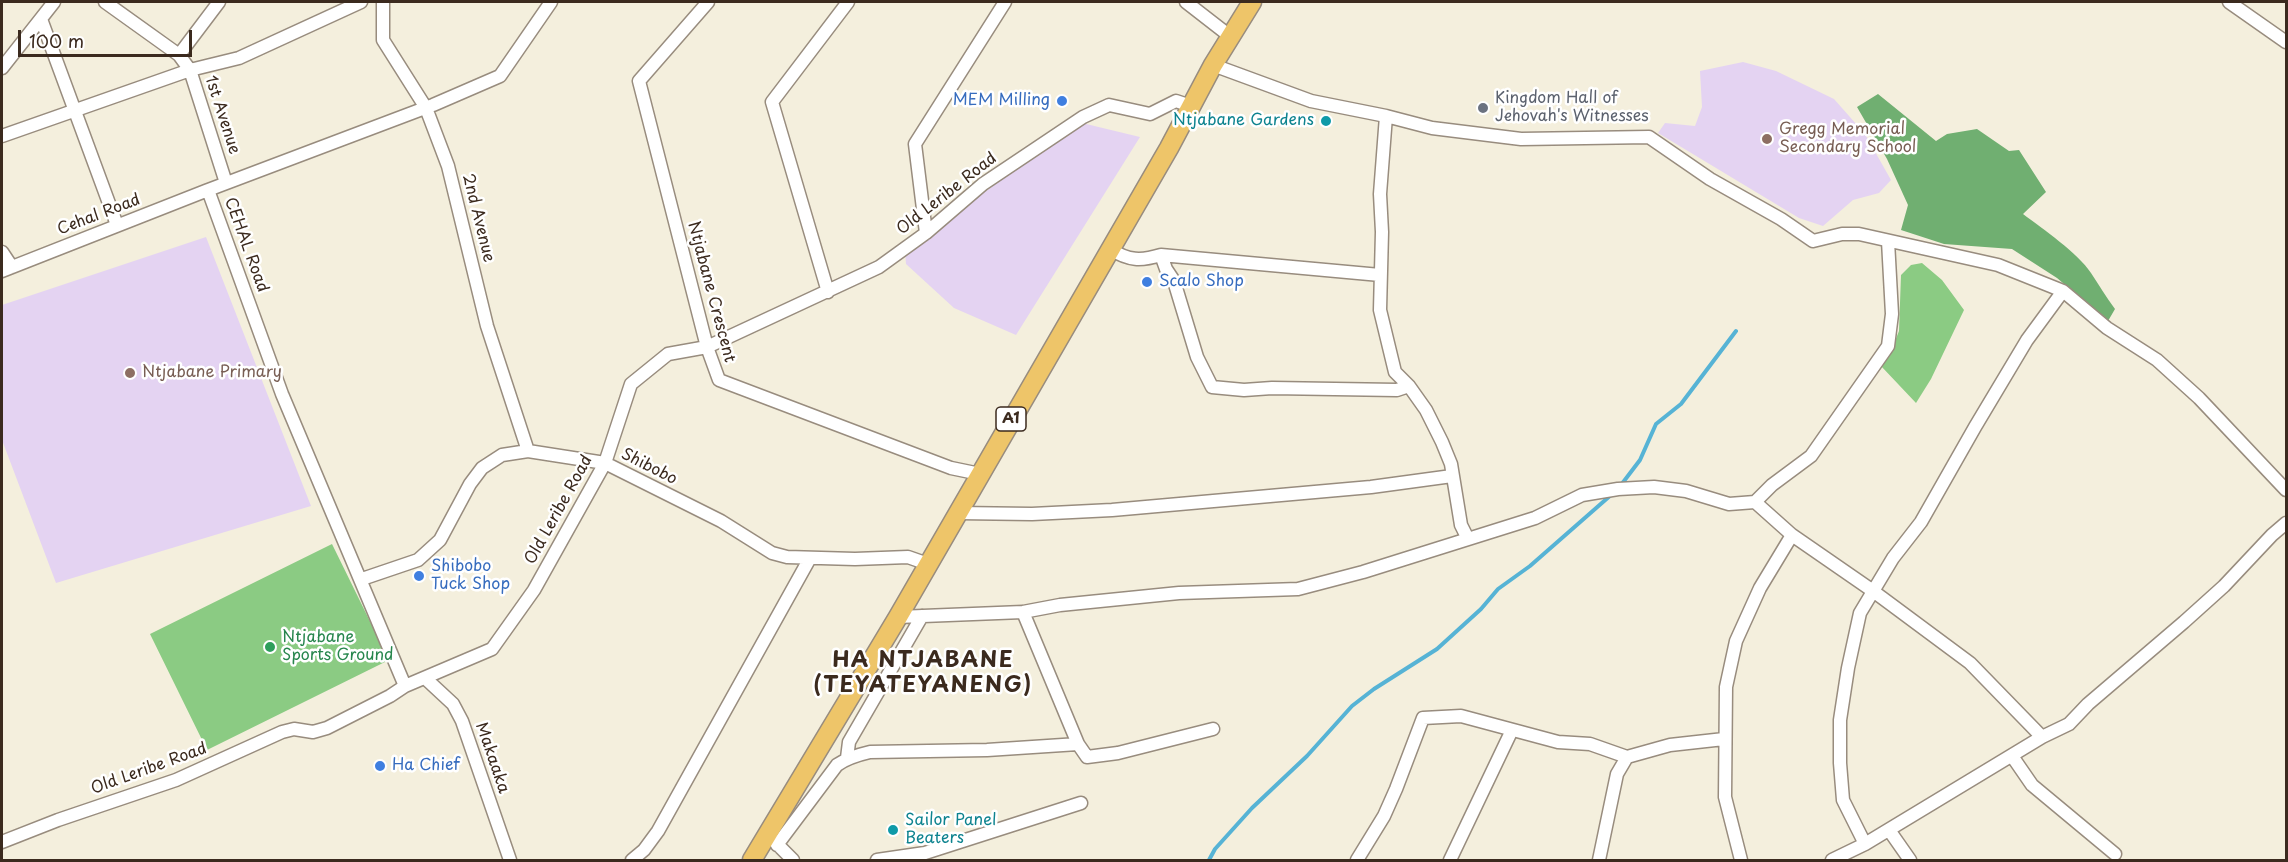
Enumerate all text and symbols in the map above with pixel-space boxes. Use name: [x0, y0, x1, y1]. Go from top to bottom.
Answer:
scale bar: [21, 18, 195, 56]
text: 100 m: [29, 27, 84, 54]
street label: 1st Avenue: [200, 73, 244, 157]
place label: Kingdom Hall of Jehovah's Witnesses: [1495, 89, 1649, 127]
place label: MEM Milling: [953, 91, 1050, 111]
marker: MEM Milling: [1055, 94, 1069, 108]
marker: Kingdom Hall of Jehovah's Witnesses: [1476, 101, 1490, 115]
place label: Ntjabane Gardens: [1173, 111, 1314, 131]
marker: Ntjabane Gardens: [1319, 114, 1333, 128]
place label: Gregg Memorial Secondary School: [1779, 120, 1916, 158]
marker: Gregg Memorial Secondary School: [1760, 132, 1774, 146]
street label: Old Leribe Road: [893, 149, 1001, 239]
street label: 2nd Avenue: [458, 172, 498, 264]
street label: Cehal Road: [55, 190, 143, 240]
street label: CEHAL Road: [220, 195, 272, 295]
street label: Ntjabane Crescent: [683, 219, 739, 365]
place label: Scalo Shop: [1159, 272, 1244, 292]
marker: Scalo Shop: [1140, 275, 1154, 289]
place label: Ntjabane Primary: [142, 363, 282, 383]
marker: Ntjabane Primary: [123, 366, 137, 380]
road number: A1: [996, 407, 1026, 431]
street label: Shibobo: [618, 445, 680, 489]
street label: Old Leribe Road: [521, 452, 597, 568]
place label: Shibobo Tuck Shop: [431, 557, 510, 595]
marker: Shibobo Tuck Shop: [412, 569, 426, 583]
place label: Ntjabane Sports Ground: [282, 628, 393, 666]
marker: Ntjabane Sports Ground: [263, 640, 277, 654]
district label: HA NTJABANE (TEYATEYANENG): [814, 648, 1032, 700]
street label: Makaaka: [471, 720, 513, 796]
street label: Old Leribe Road: [89, 739, 209, 799]
place label: Ha Chief: [392, 756, 460, 776]
marker: Ha Chief: [373, 759, 387, 773]
place label: Sailor Panel Beaters: [905, 811, 996, 849]
marker: Sailor Panel Beaters: [886, 823, 900, 837]

